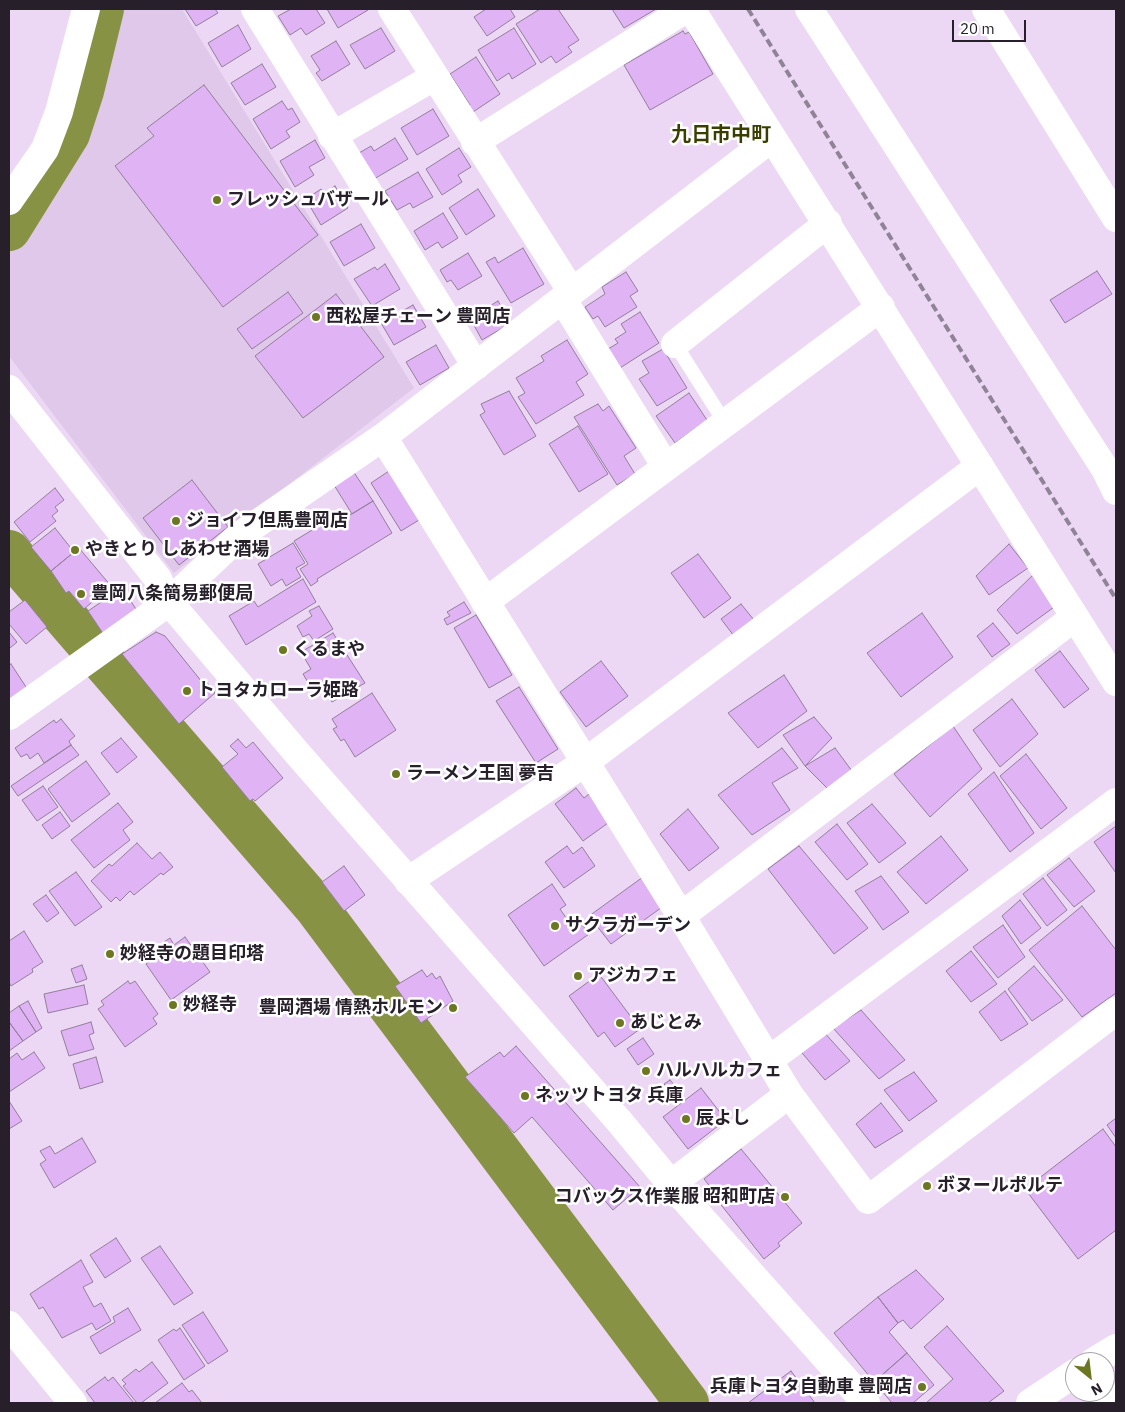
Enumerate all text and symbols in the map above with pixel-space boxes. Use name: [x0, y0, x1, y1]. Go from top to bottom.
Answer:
scale bar: [955, 10, 1029, 42]
text: 20 m: [960, 19, 995, 38]
district label: 九日市中町: [671, 123, 771, 147]
place label: フレッシュバザール: [227, 189, 389, 211]
marker: フレッシュバザール: [211, 194, 223, 206]
place label: 西松屋チェーン 豊岡店: [326, 306, 510, 328]
marker: 西松屋チェーン 豊岡店: [310, 311, 322, 323]
place label: ジョイフ但馬豊岡店: [186, 510, 348, 532]
marker: ジョイフ但馬豊岡店: [170, 515, 182, 527]
place label: やきとり しあわせ酒場: [85, 539, 269, 561]
marker: やきとり しあわせ酒場: [69, 544, 81, 556]
place label: 豊岡八条簡易郵便局: [91, 583, 253, 605]
marker: 豊岡八条簡易郵便局: [75, 588, 87, 600]
place label: くるまや: [293, 639, 365, 661]
marker: くるまや: [277, 644, 289, 656]
place label: トヨタカローラ姫路: [197, 680, 359, 702]
marker: トヨタカローラ姫路: [181, 685, 193, 697]
place label: ラーメン王国 夢吉: [406, 763, 554, 785]
marker: ラーメン王国 夢吉: [390, 768, 402, 780]
place label: サクラガーデン: [565, 915, 691, 937]
marker: サクラガーデン: [549, 920, 561, 932]
place label: 妙経寺の題目印塔: [120, 943, 264, 965]
marker: 妙経寺の題目印塔: [104, 948, 116, 960]
place label: アジカフェ: [588, 965, 678, 987]
marker: アジカフェ: [572, 970, 584, 982]
place label: 妙経寺: [183, 994, 237, 1016]
place label: 豊岡酒場 情熱ホルモン: [259, 997, 443, 1019]
marker: 妙経寺: [167, 999, 179, 1011]
marker: 豊岡酒場 情熱ホルモン: [447, 1002, 459, 1014]
place label: あじとみ: [630, 1012, 702, 1034]
marker: あじとみ: [614, 1017, 626, 1029]
place label: ハルハルカフェ: [656, 1060, 782, 1082]
marker: ハルハルカフェ: [640, 1065, 652, 1077]
place label: ネッツトヨタ 兵庫: [535, 1085, 683, 1107]
marker: ネッツトヨタ 兵庫: [519, 1090, 531, 1102]
place label: 辰よし: [696, 1108, 750, 1130]
marker: 辰よし: [680, 1113, 692, 1125]
place label: ボヌールポルテ: [937, 1175, 1063, 1197]
marker: ボヌールポルテ: [921, 1180, 933, 1192]
place label: コバックス作業服 昭和町店: [555, 1186, 775, 1208]
marker: コバックス作業服 昭和町店: [779, 1191, 791, 1203]
north arrow: [1065, 1352, 1115, 1402]
place label: 兵庫トヨタ自動車 豊岡店: [710, 1376, 912, 1398]
text: N: [1088, 1379, 1106, 1400]
marker: 兵庫トヨタ自動車 豊岡店: [916, 1381, 928, 1393]

